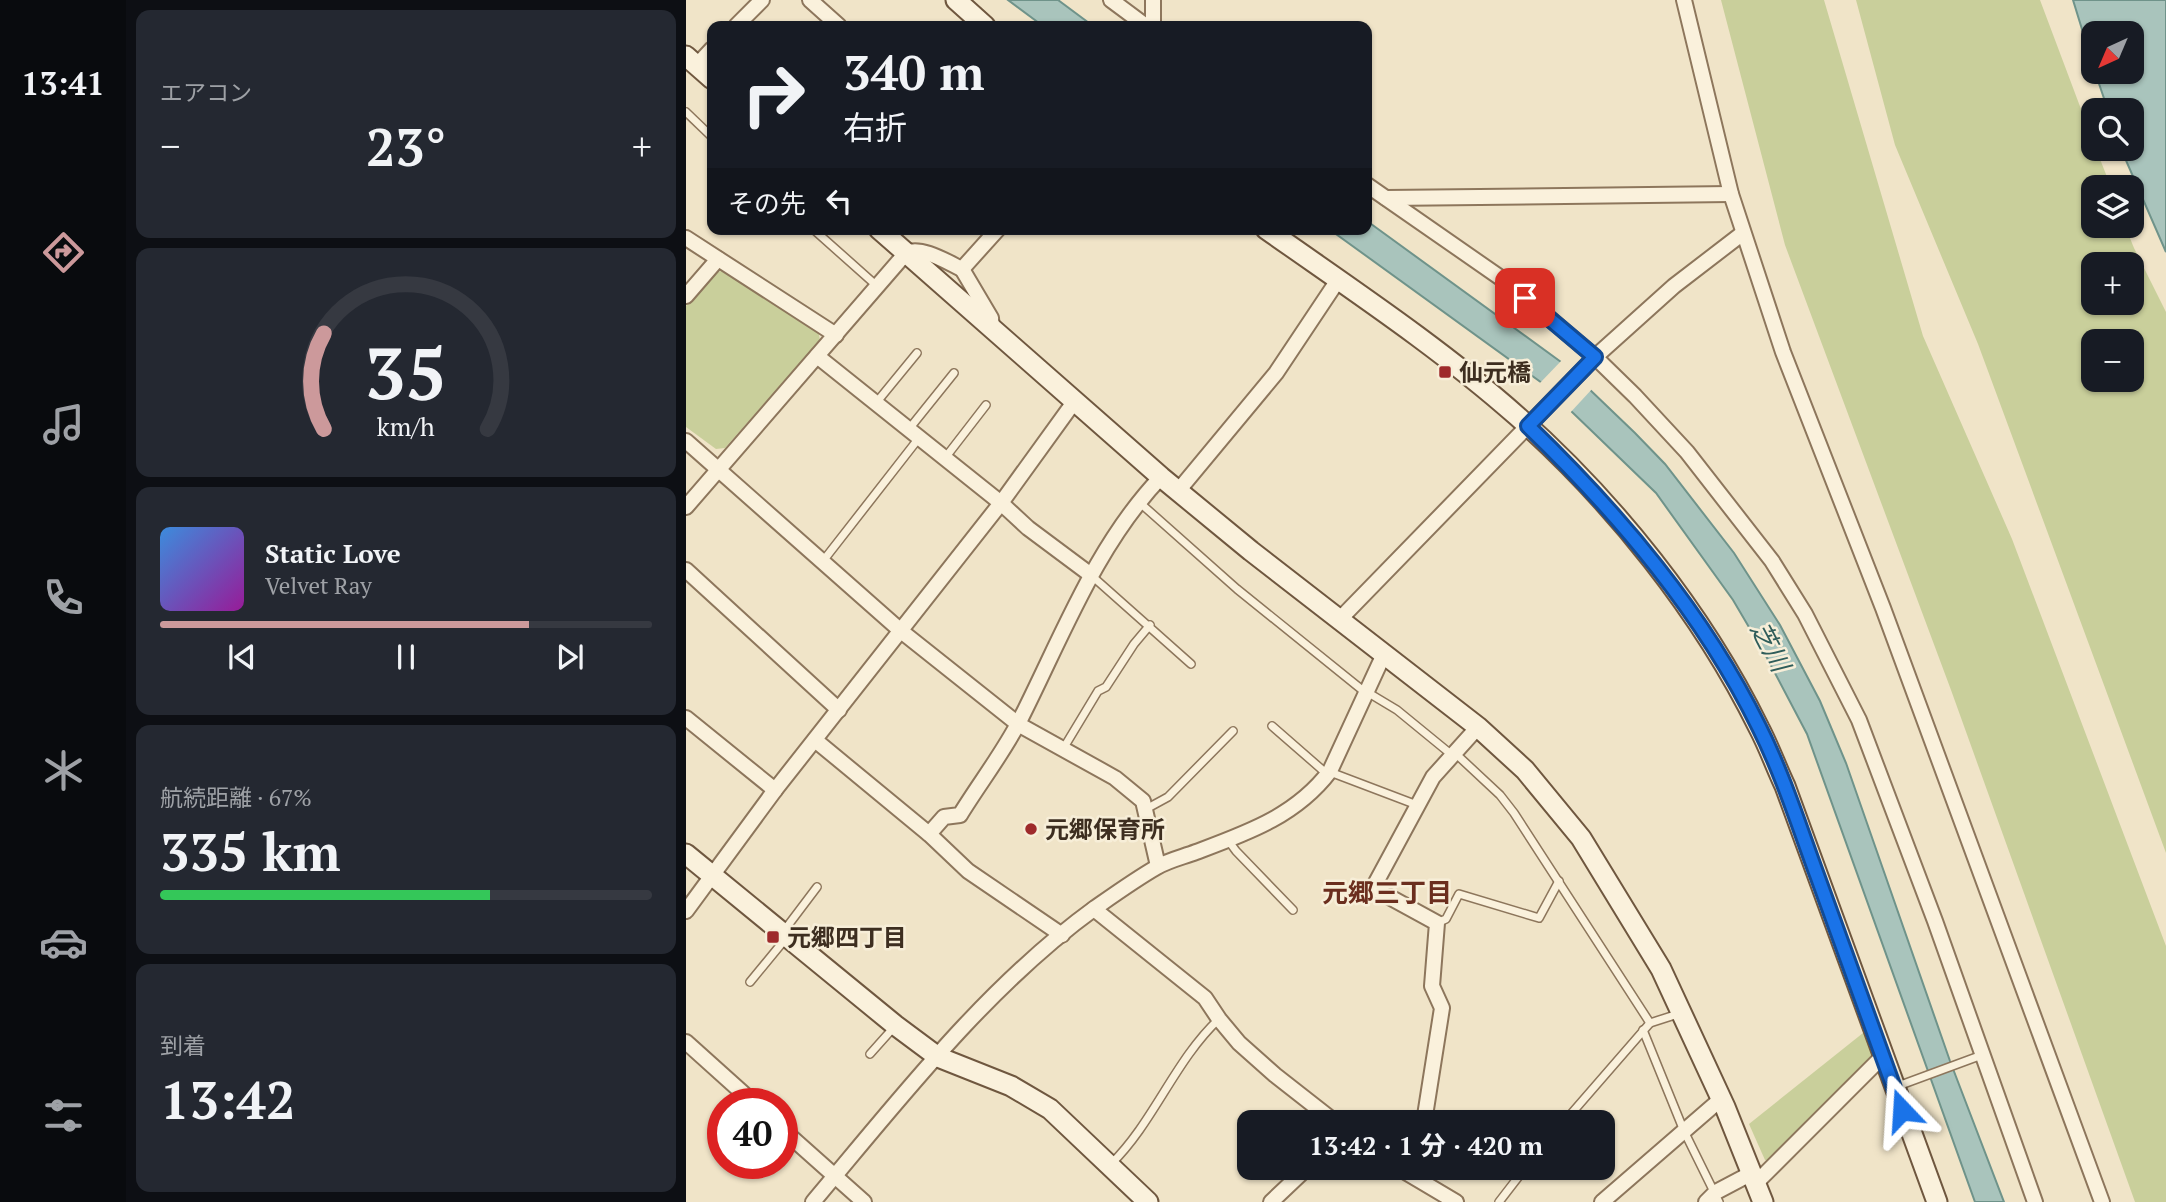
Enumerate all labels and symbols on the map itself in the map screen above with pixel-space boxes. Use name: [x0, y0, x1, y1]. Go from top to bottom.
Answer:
north arrow: [2081, 21, 2144, 84]
pin: [1495, 268, 1555, 328]
place label: 仙元橋: [1459, 356, 1531, 388]
marker: 仙元橋: [1437, 364, 1453, 380]
water label: 芝川: [1744, 615, 1800, 680]
place label: 元郷保育所: [1045, 813, 1165, 845]
marker: 元郷保育所: [1023, 821, 1039, 837]
district label: 元郷三丁目: [1322, 875, 1452, 909]
place label: 元郷四丁目: [787, 921, 907, 953]
marker: 元郷四丁目: [765, 929, 781, 945]
position arrow: [1865, 1073, 1939, 1147]
speed limit sign: 40: [707, 1088, 798, 1179]

